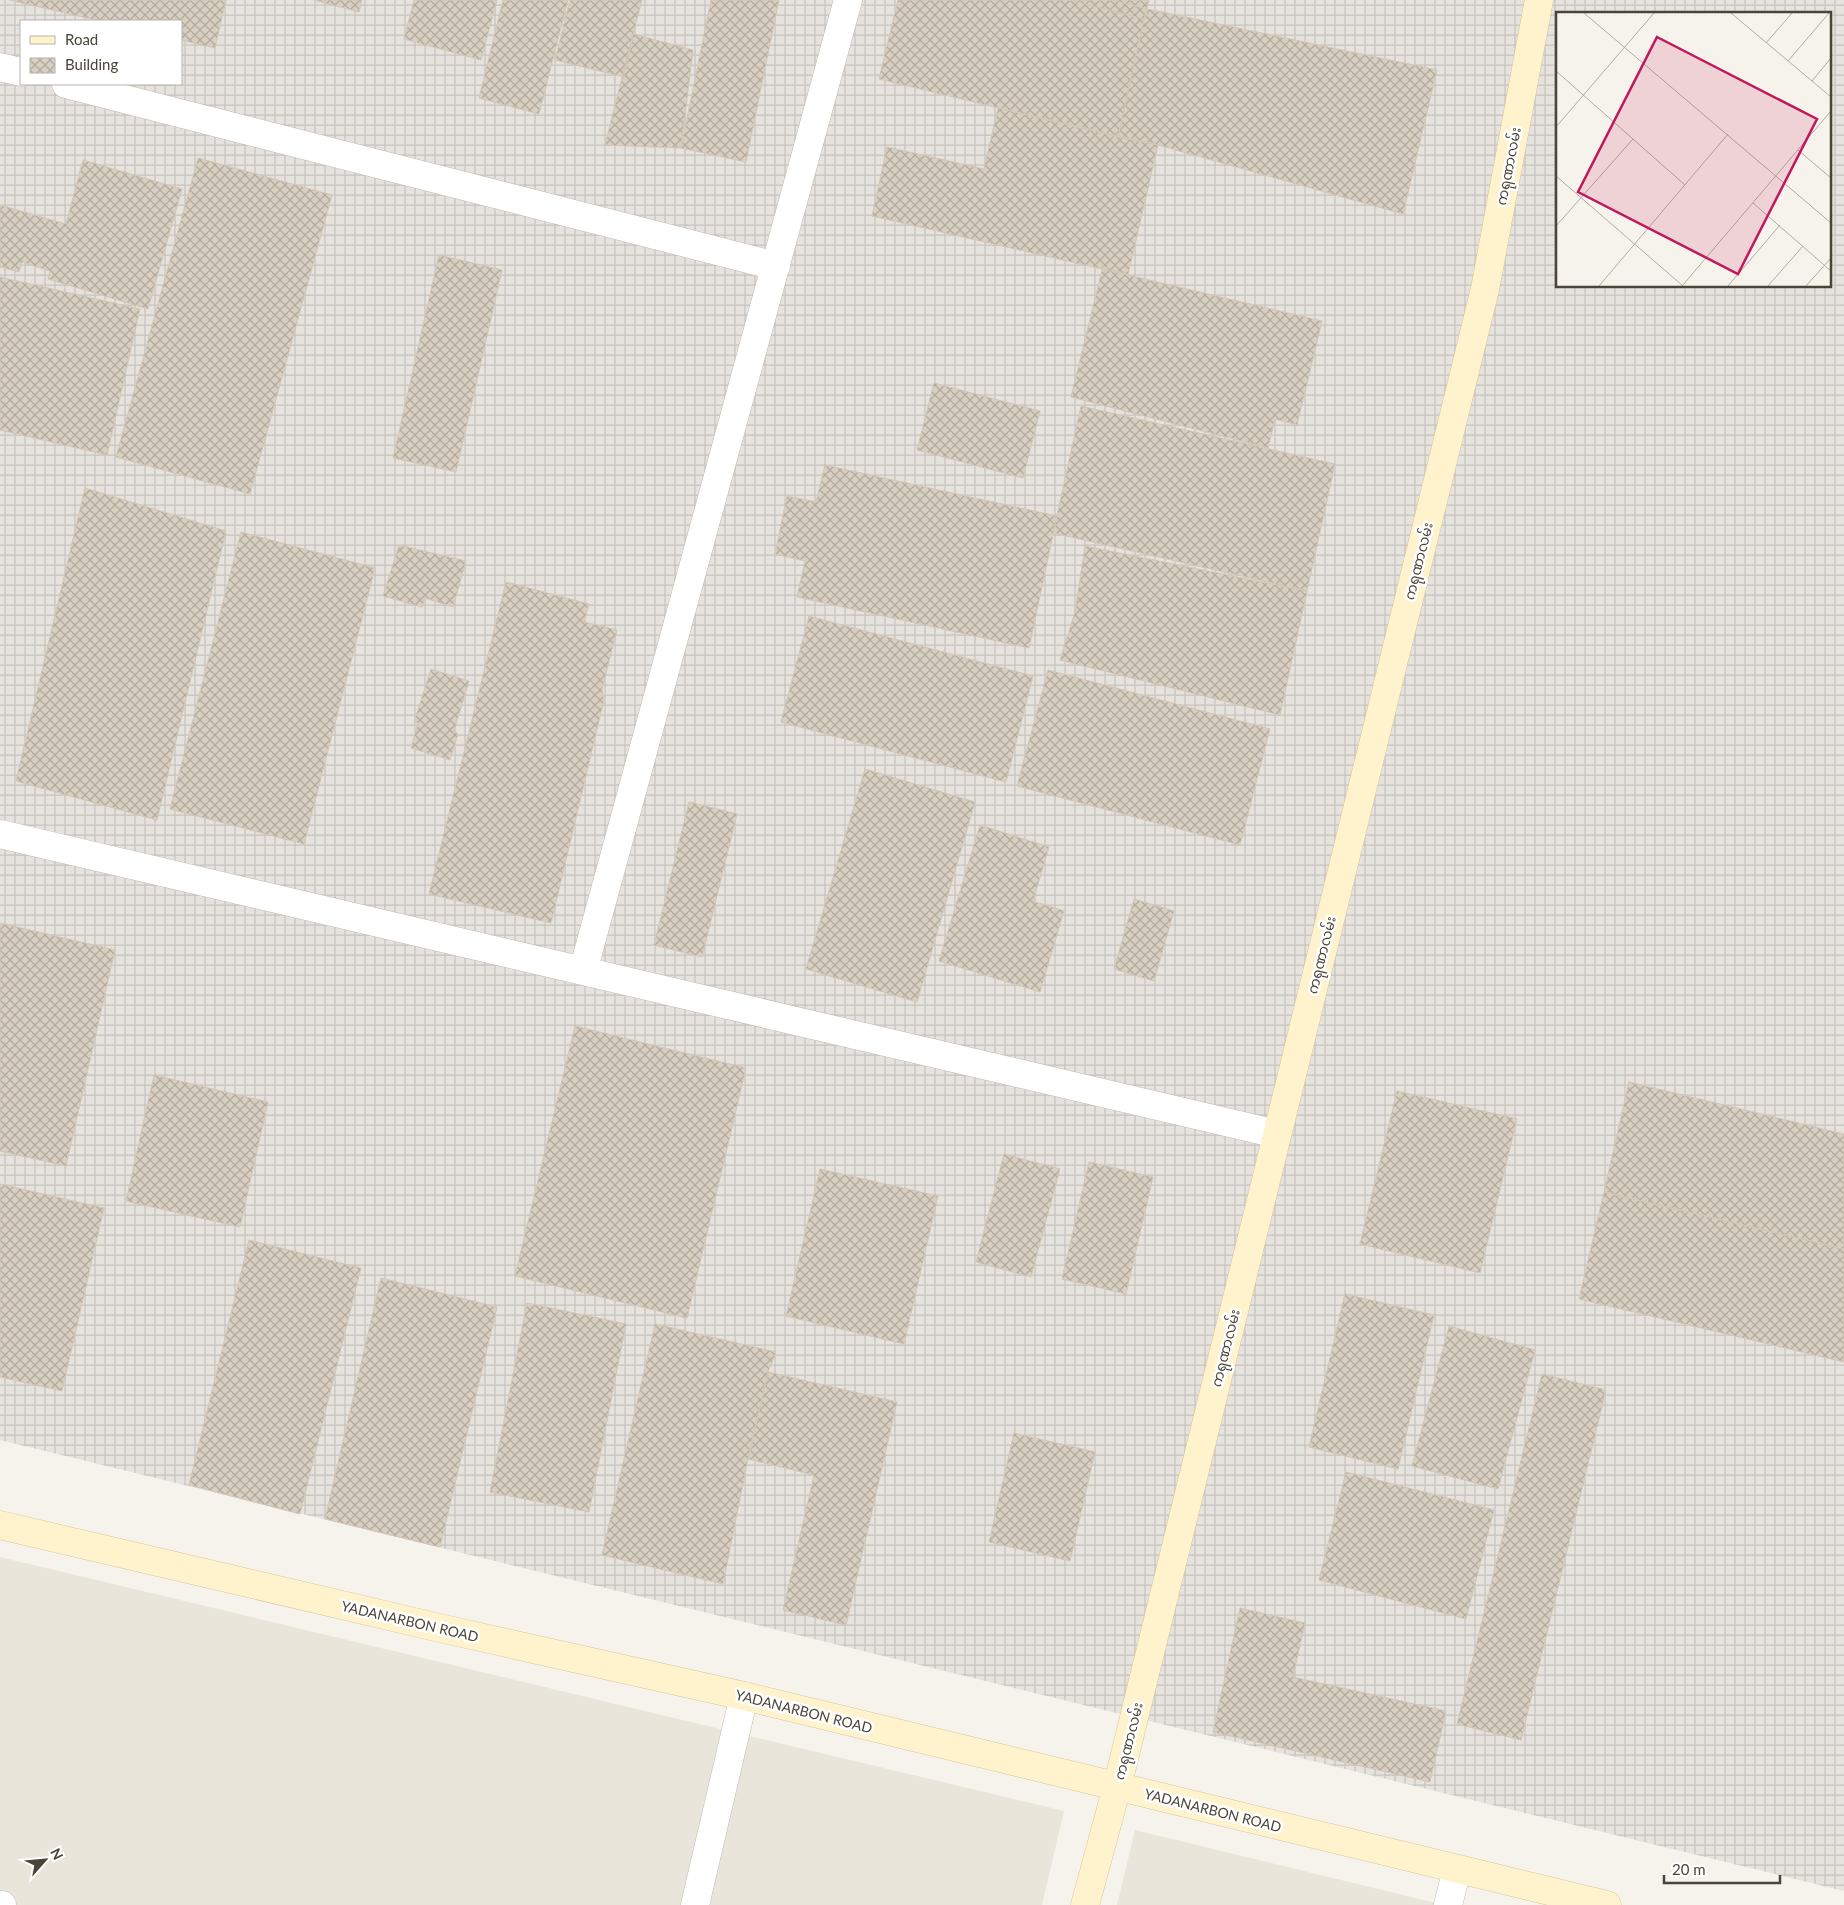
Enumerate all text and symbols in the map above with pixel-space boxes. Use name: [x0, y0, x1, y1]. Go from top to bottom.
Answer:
inset map: [1556, 12, 1832, 288]
legend: [20, 20, 182, 85]
text: Road: [65, 30, 98, 48]
text: Building: [65, 55, 118, 73]
street label: ကရုဏာလမ်း: [1491, 125, 1528, 207]
street label: ကရုဏာလမ်း: [1399, 520, 1440, 602]
street label: ကရုဏာလမ်း: [1302, 914, 1343, 996]
street label: ကရုဏာလမ်း: [1206, 1307, 1247, 1389]
street label: YADANARBON ROAD: [340, 1597, 480, 1645]
street label: YADANARBON ROAD: [734, 1686, 874, 1736]
street label: ကရုဏာလမ်း: [1109, 1700, 1150, 1782]
street label: YADANARBON ROAD: [1143, 1785, 1283, 1835]
north arrow: [20, 1835, 70, 1885]
text: N: [47, 1845, 67, 1863]
scale bar: [1664, 1852, 1780, 1884]
text: 20 m: [1672, 1860, 1706, 1878]

